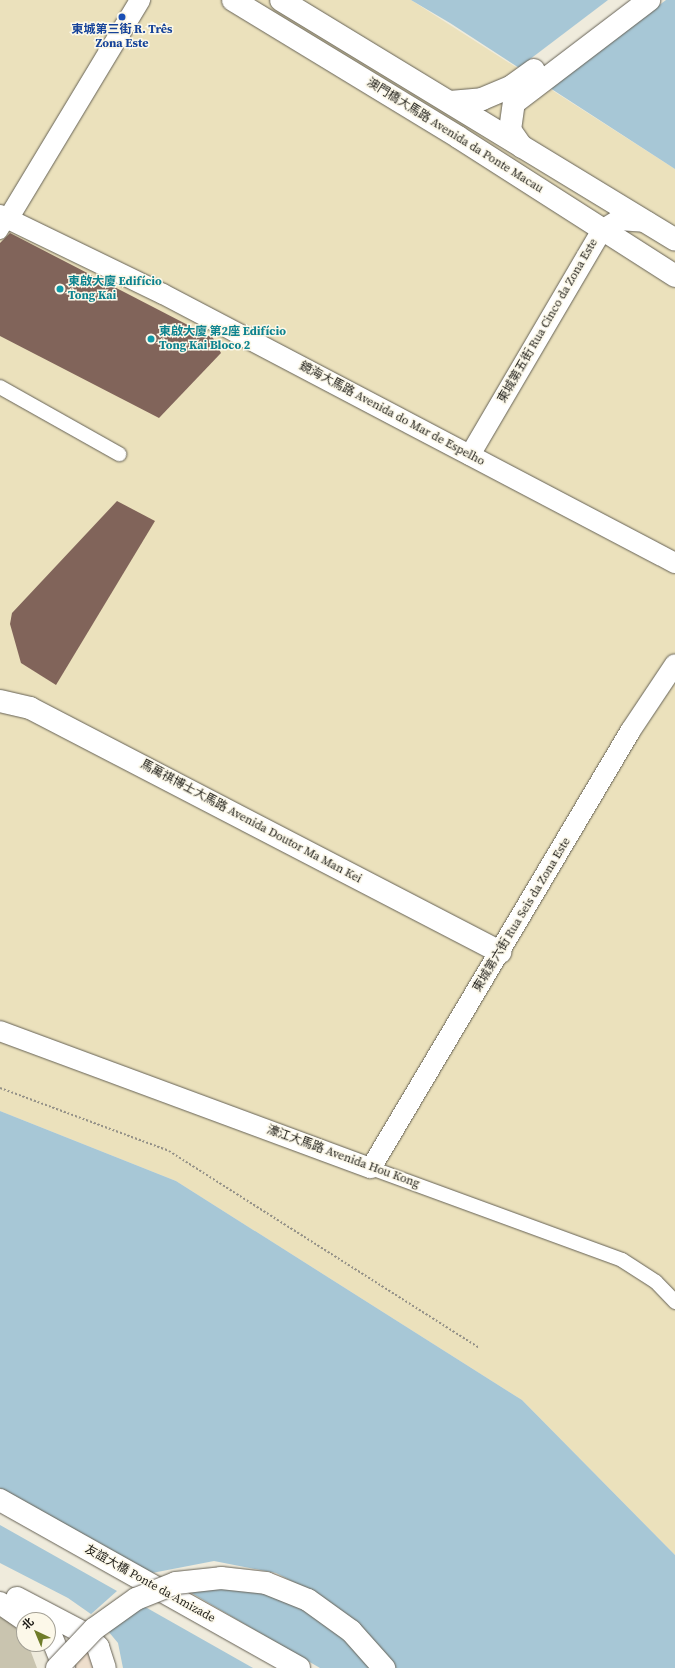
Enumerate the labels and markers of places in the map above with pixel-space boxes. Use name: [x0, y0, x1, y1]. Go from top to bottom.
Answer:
marker: 東城第三街 R. Três Zona Este: [117, 12, 127, 22]
place label: 東城第三街 R. Três Zona Este: [71, 23, 173, 51]
place label: 東啟大廈 Edifício Tong Kai: [68, 275, 162, 303]
marker: 東啟大廈 Edifício Tong Kai: [55, 284, 65, 294]
place label: 東啟大廈 第2座 Edifício Tong Kai Bloco 2: [159, 325, 286, 353]
marker: 東啟大廈 第2座 Edifício Tong Kai Bloco 2: [146, 334, 156, 344]

